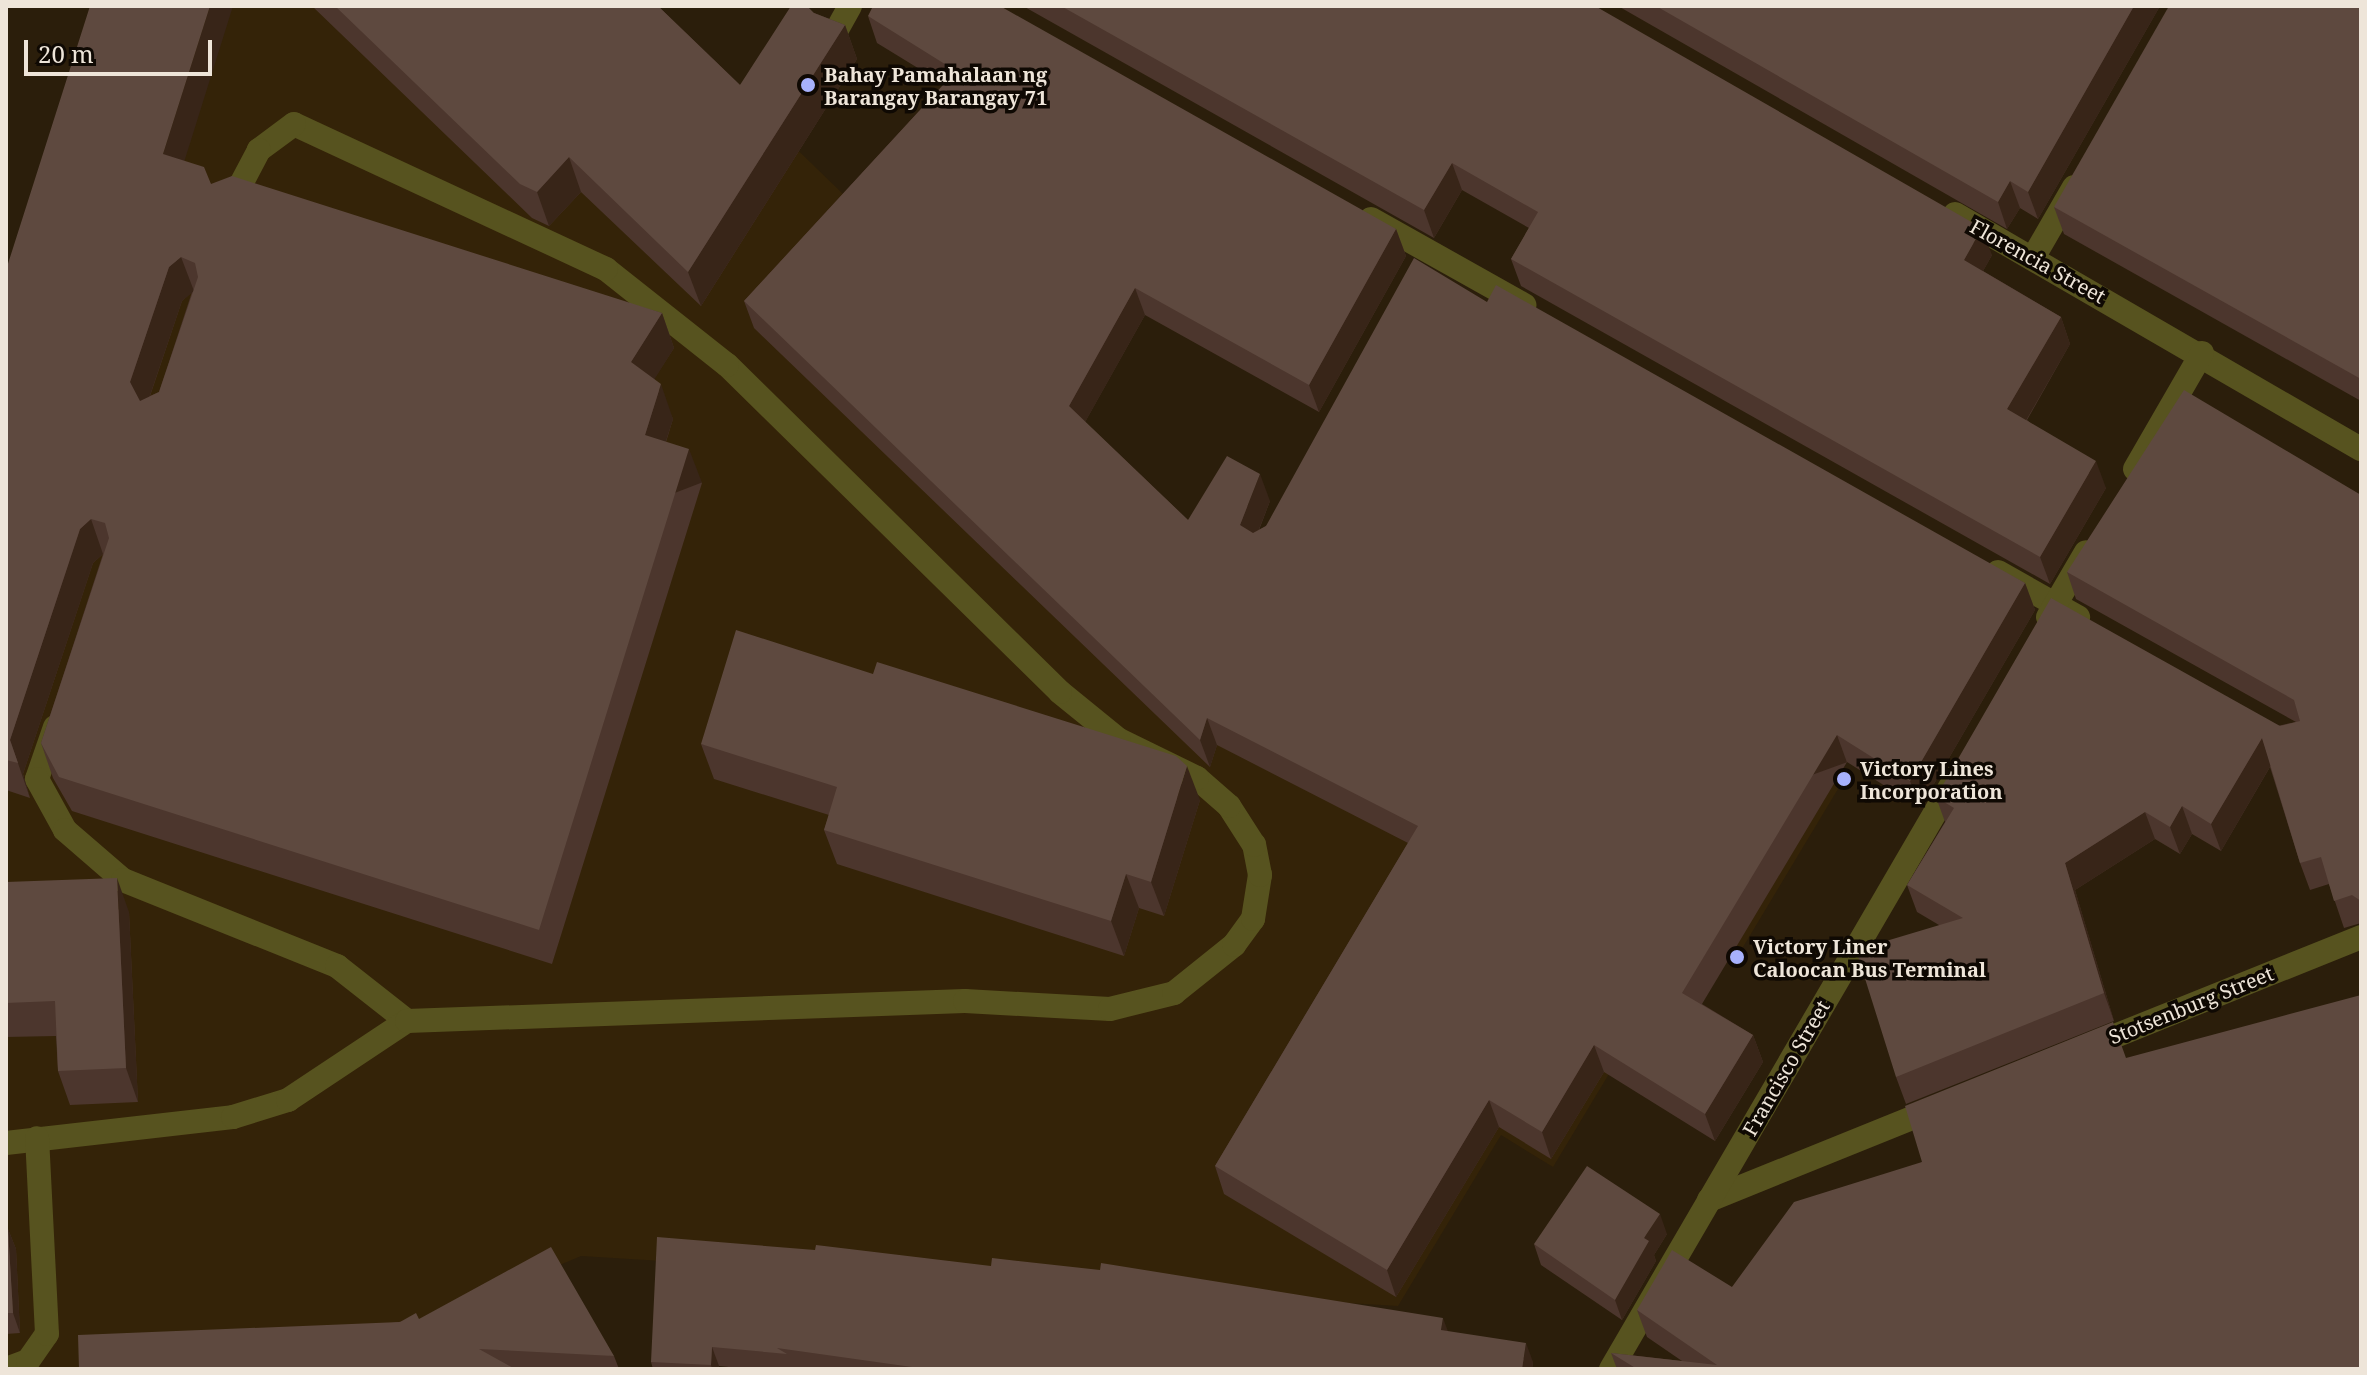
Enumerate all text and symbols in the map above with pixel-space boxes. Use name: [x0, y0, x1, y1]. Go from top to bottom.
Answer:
scale bar: [28, 24, 216, 74]
text: 20 m: [38, 37, 94, 70]
place label: Bahay Pamahalaan ng Barangay Barangay 71: [824, 62, 1047, 109]
marker: Bahay Pamahalaan ng Barangay Barangay 71: [799, 76, 817, 94]
street label: Florencia Street: [1966, 214, 2110, 308]
place label: Victory Lines Incorporation: [1860, 756, 2003, 803]
marker: Victory Lines Incorporation: [1835, 770, 1853, 788]
place label: Victory Liner Caloocan Bus Terminal: [1753, 934, 1986, 981]
marker: Victory Liner Caloocan Bus Terminal: [1728, 948, 1746, 966]
street label: Stotsenburg Street: [2105, 961, 2277, 1049]
street label: Francisco Street: [1737, 996, 1835, 1140]

